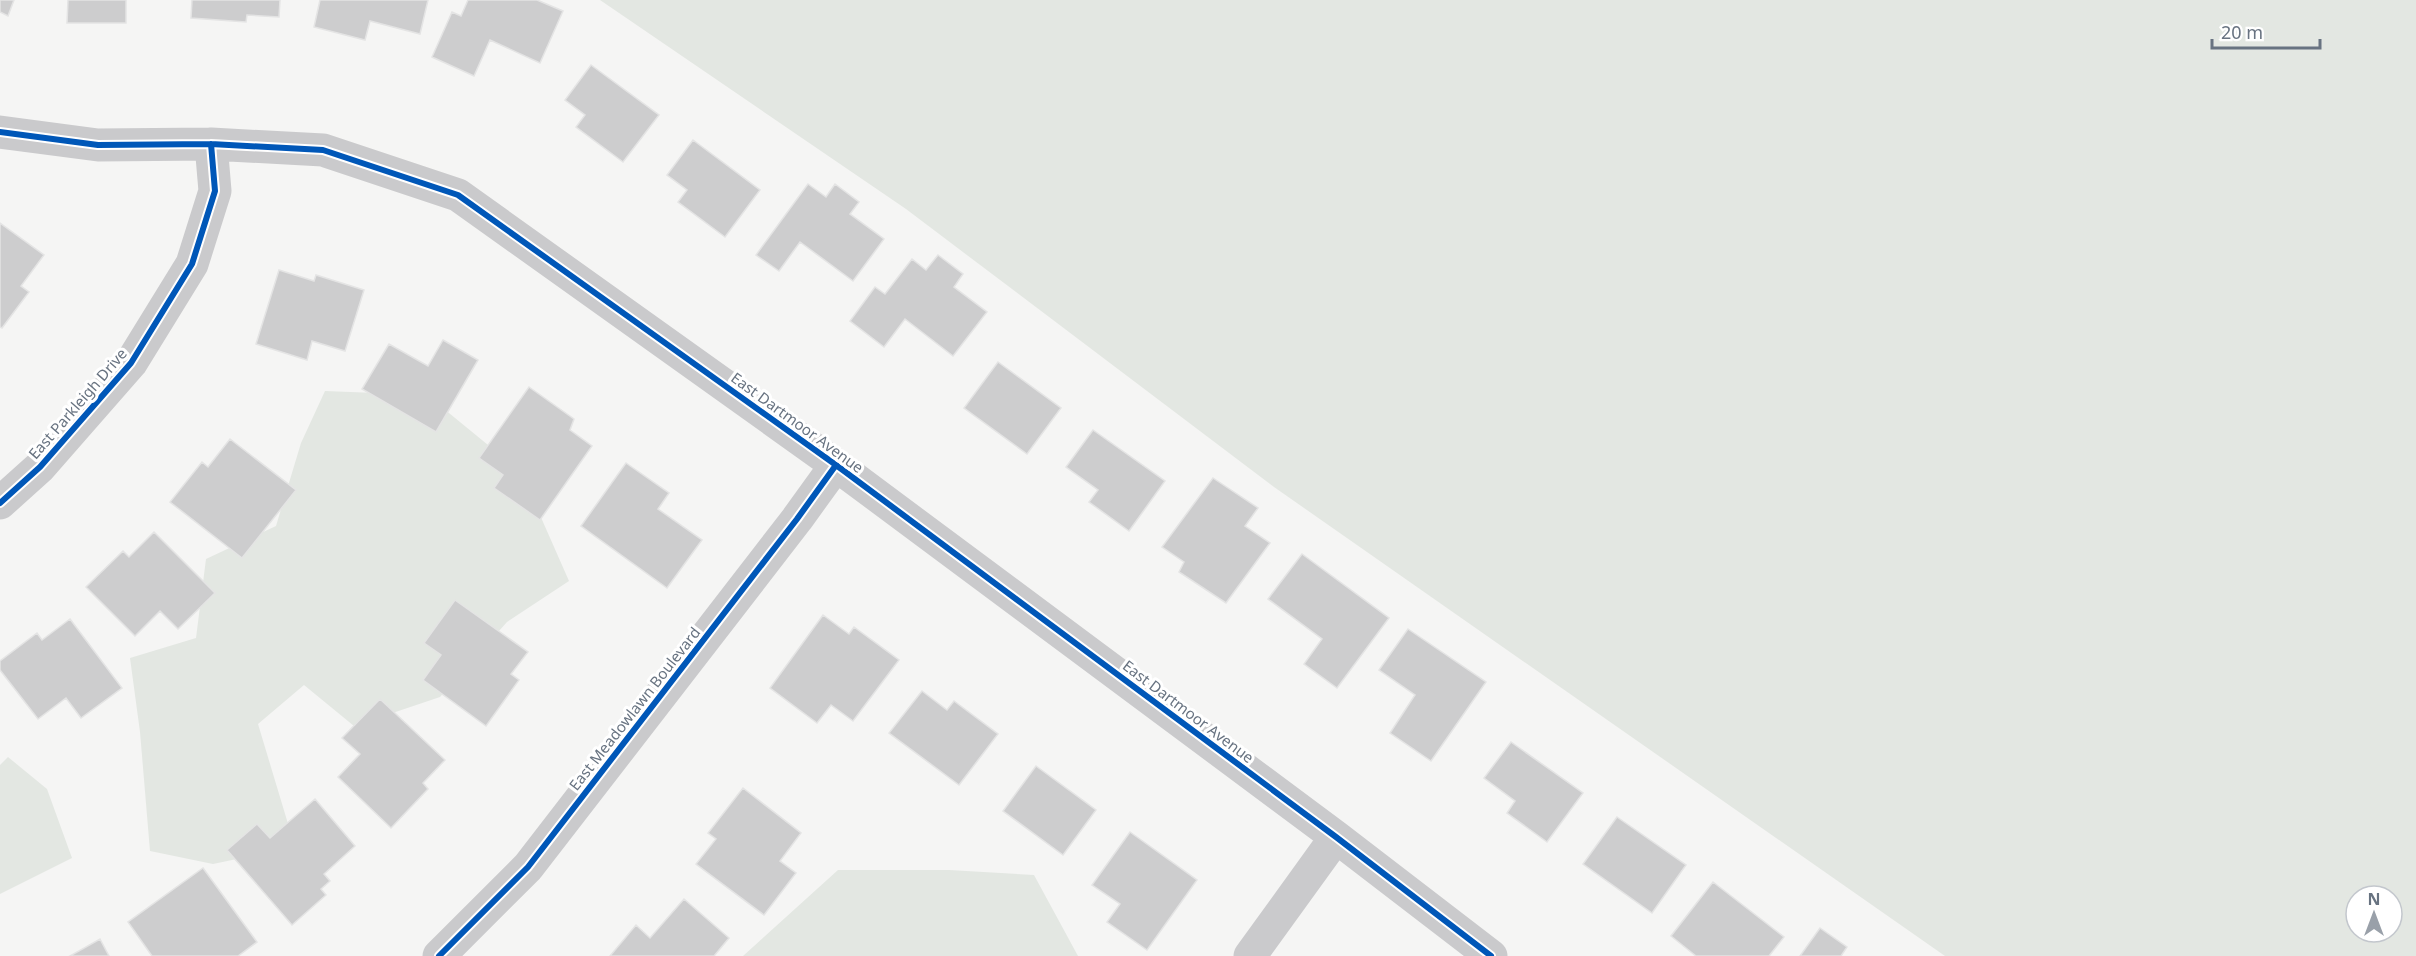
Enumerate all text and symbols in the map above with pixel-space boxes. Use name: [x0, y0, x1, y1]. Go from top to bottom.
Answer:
scale bar: [2212, 12, 2320, 50]
text: 20 m: [2221, 20, 2263, 44]
street label: East Parkleigh Drive: [24, 344, 131, 463]
street label: East Dartmoor Avenue: [727, 367, 868, 477]
street label: East Meadowlawn Boulevard: [564, 623, 704, 794]
street label: East Dartmoor Avenue: [1119, 655, 1258, 767]
north arrow: [2344, 884, 2404, 944]
text: N: [2367, 888, 2381, 910]

